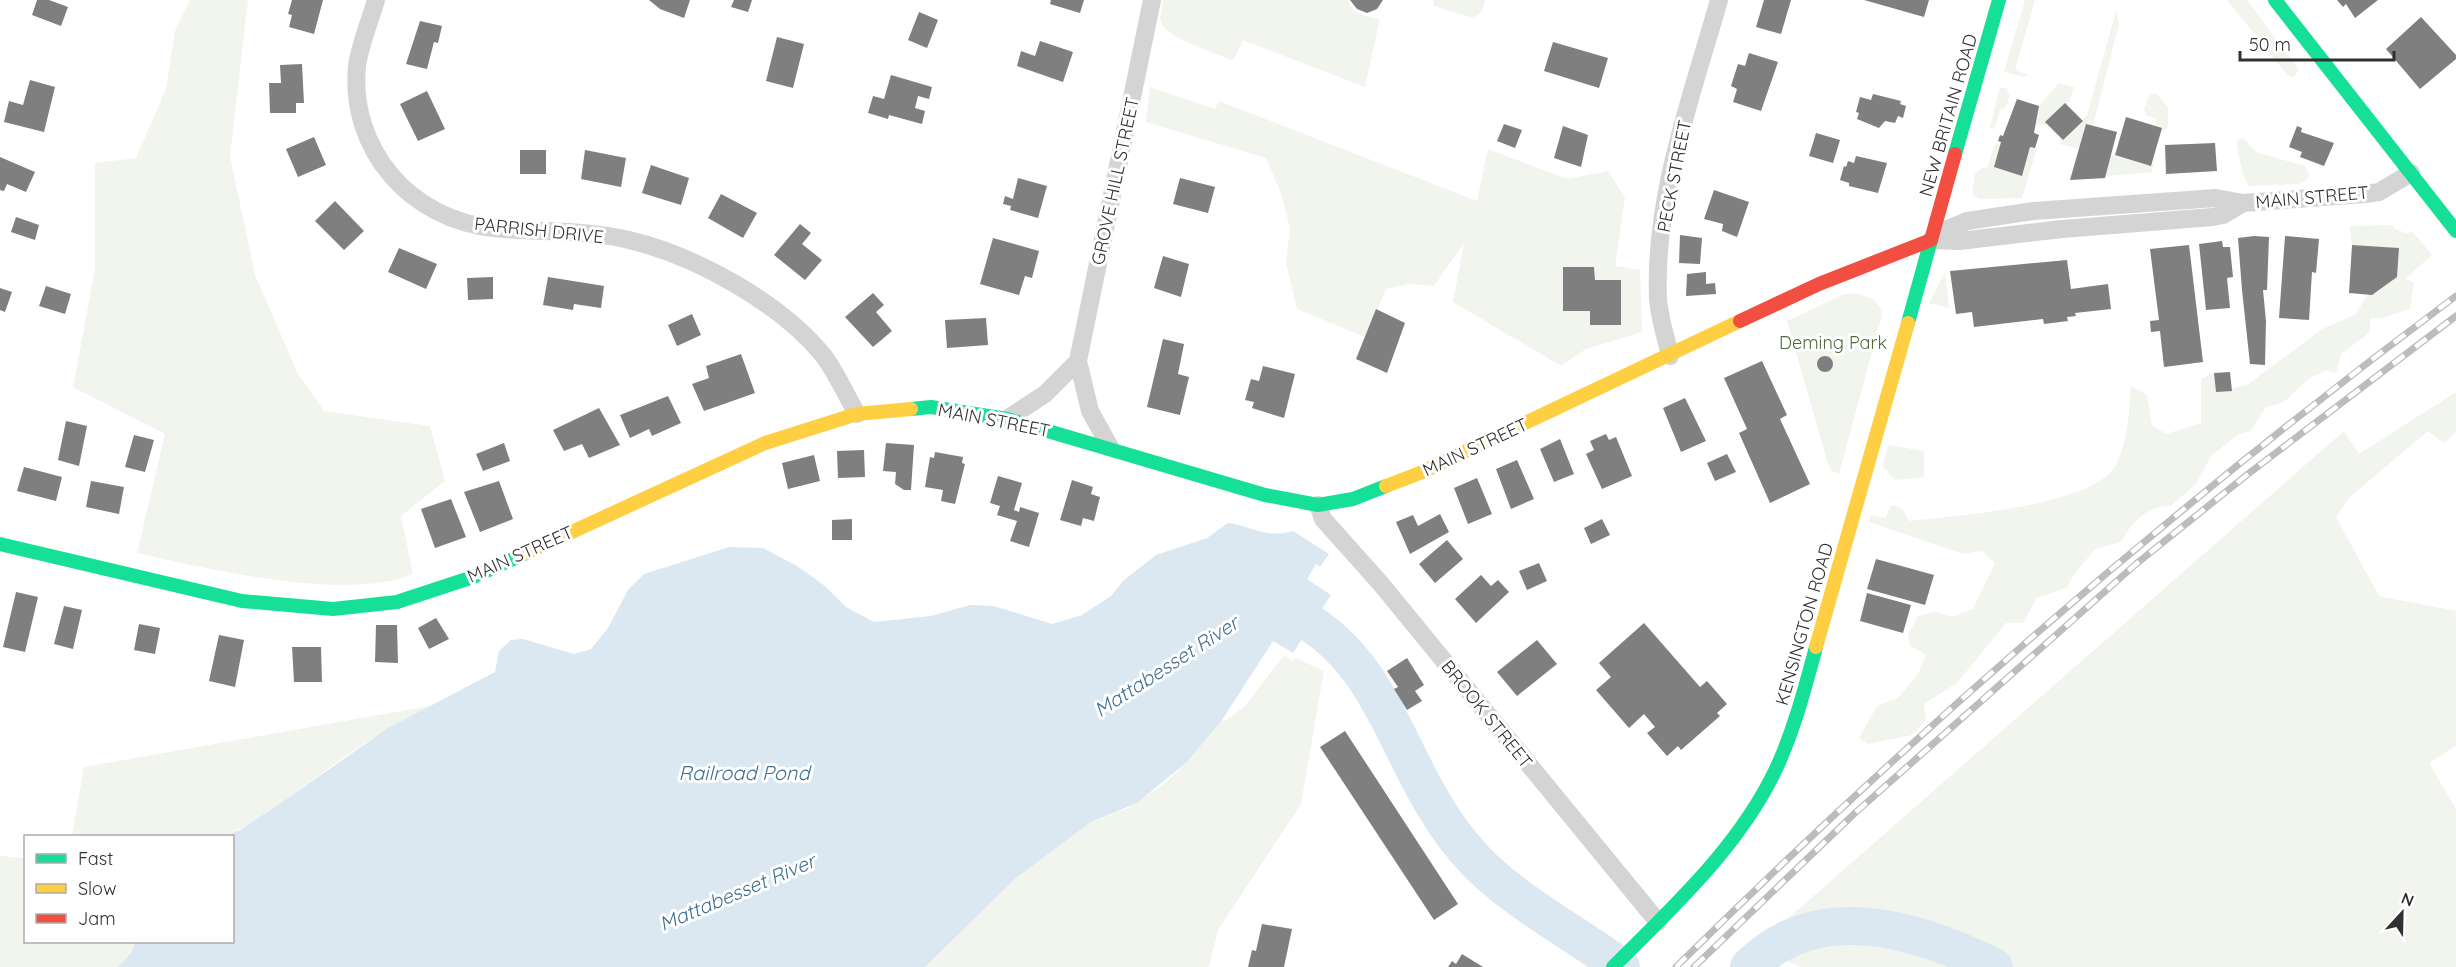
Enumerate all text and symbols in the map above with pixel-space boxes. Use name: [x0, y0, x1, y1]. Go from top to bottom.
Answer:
scale bar: [2240, 24, 2394, 62]
street label: NEW BRITAIN ROAD: [1914, 31, 1982, 199]
text: 50 m: [2249, 33, 2291, 56]
street label: GROVE HILL STREET: [1086, 95, 1144, 267]
street label: PECK STREET: [1652, 118, 1696, 234]
street label: MAIN STREET: [2255, 181, 2370, 213]
street label: PARRISH DRIVE: [473, 212, 605, 248]
park label: Deming Park: [1779, 331, 1887, 354]
street label: MAIN STREET: [936, 398, 1052, 442]
street label: MAIN STREET: [1419, 413, 1531, 481]
street label: MAIN STREET: [464, 520, 577, 588]
street label: KENSINGTON ROAD: [1770, 540, 1838, 708]
water label: Mattabesset River: [1089, 609, 1245, 722]
street label: BROOK STREET: [1436, 655, 1538, 773]
water label: Railroad Pond: [679, 760, 812, 785]
legend: [24, 835, 234, 943]
text: Fast: [78, 847, 113, 870]
water label: Mattabesset River: [655, 847, 821, 936]
text: Slow: [78, 877, 116, 900]
north arrow: [2372, 883, 2432, 943]
text: N: [2398, 888, 2417, 911]
text: Jam: [78, 907, 116, 930]

